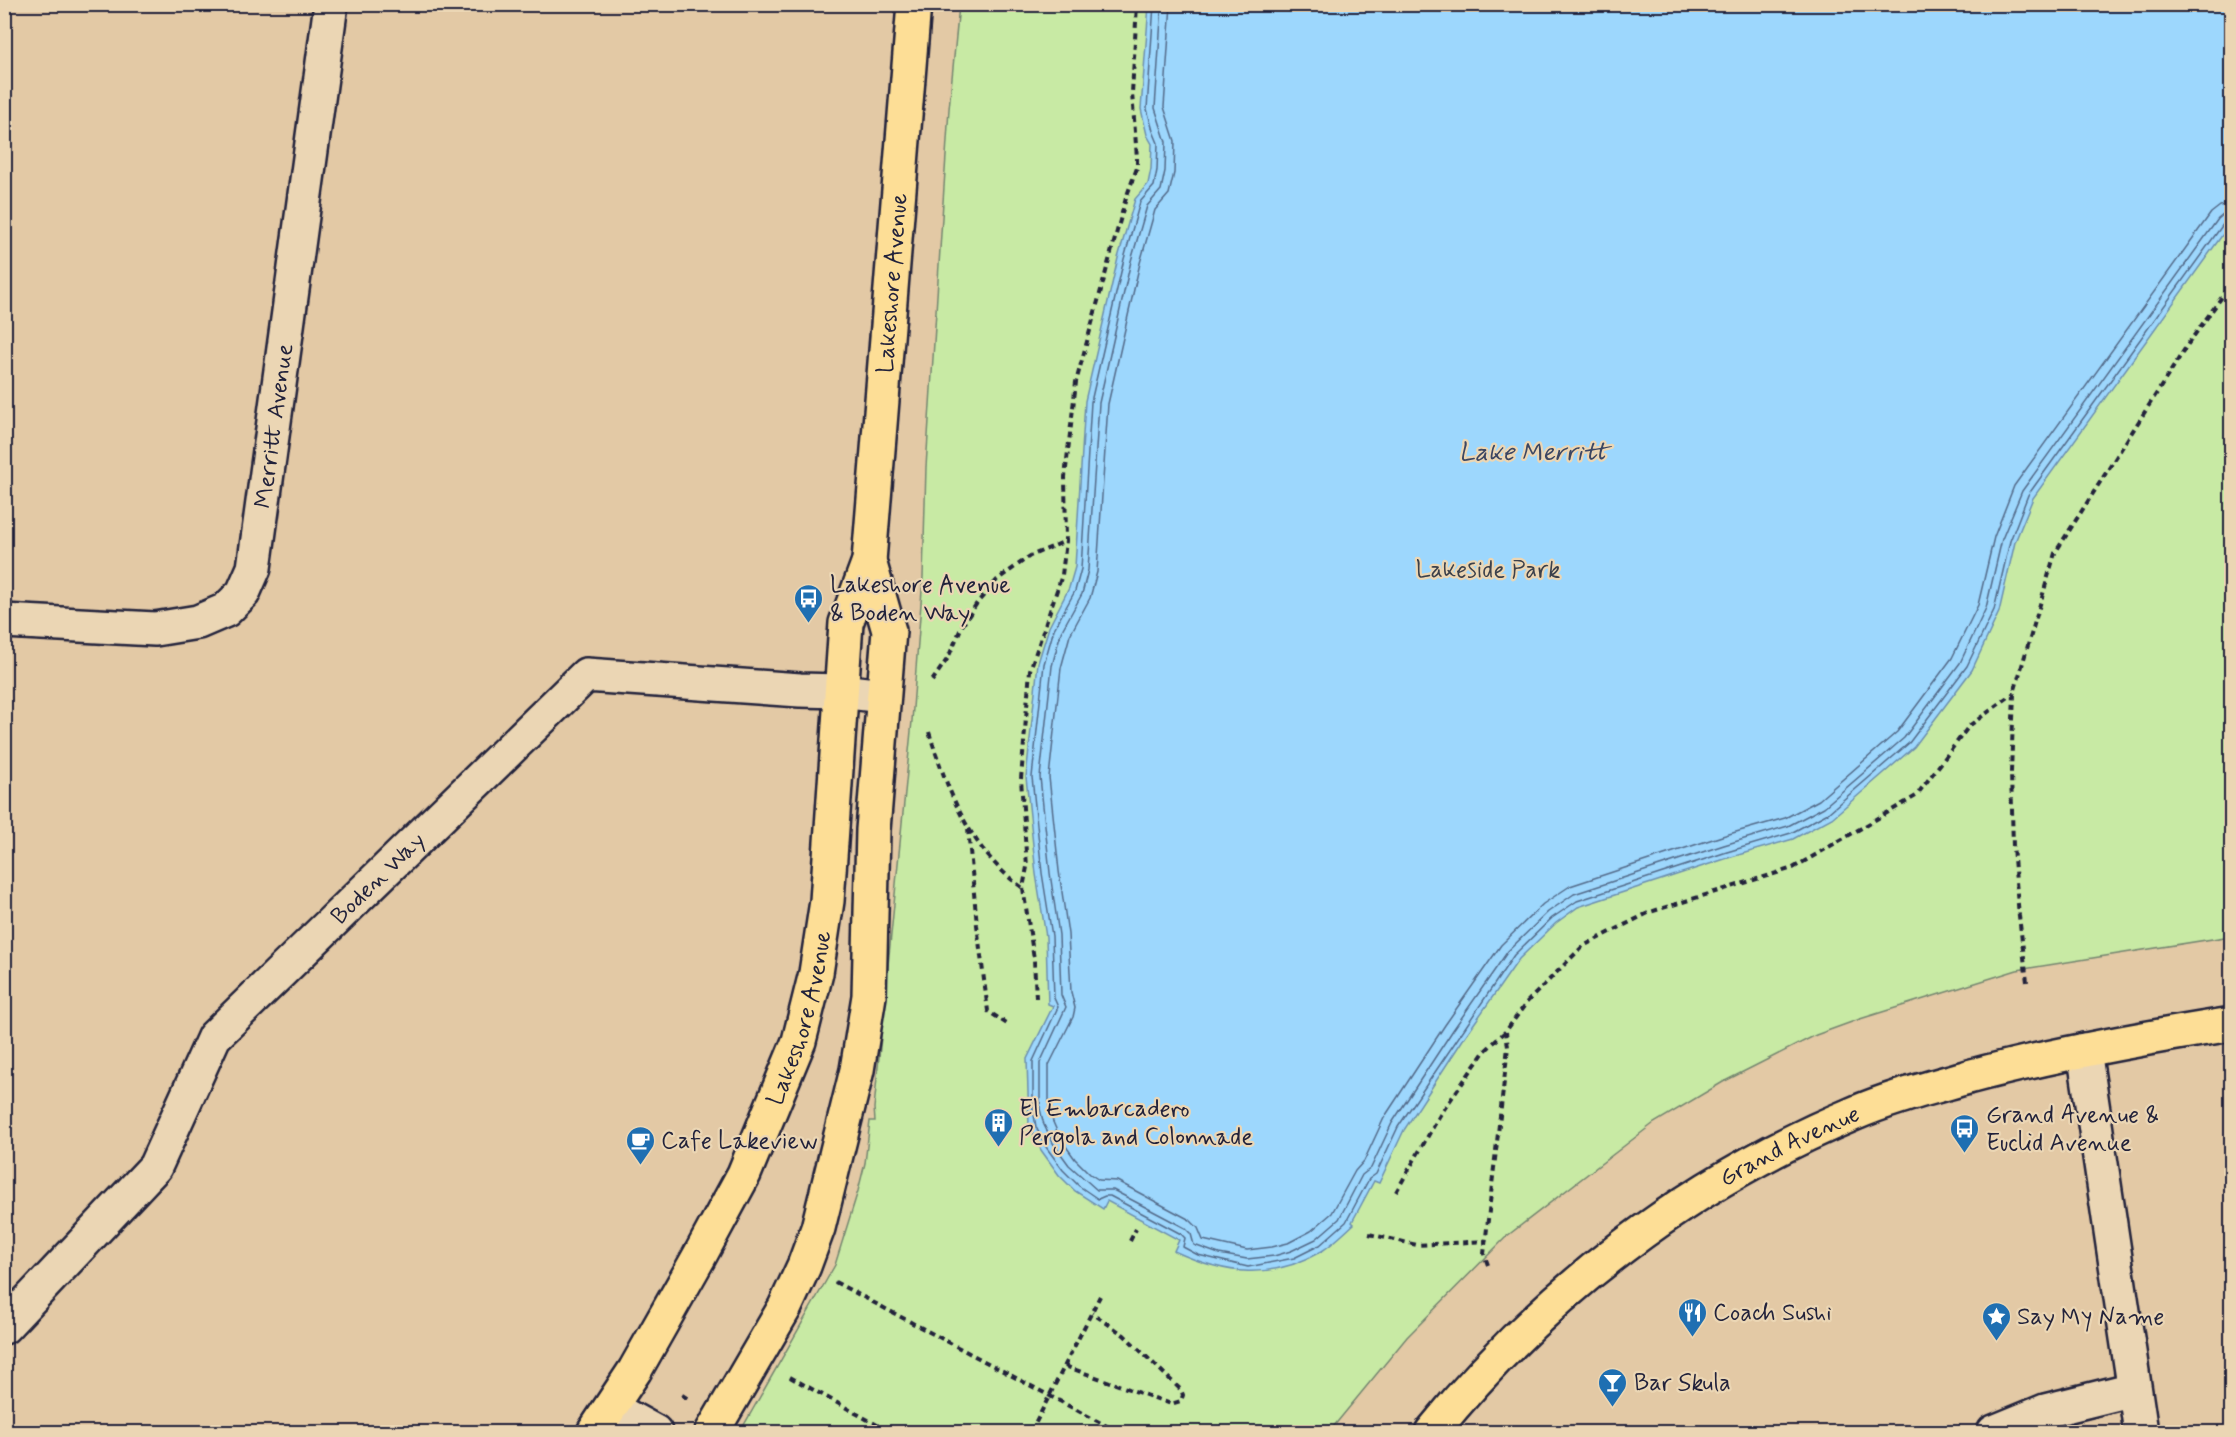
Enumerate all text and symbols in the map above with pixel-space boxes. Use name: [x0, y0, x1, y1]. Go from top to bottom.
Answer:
street label: Lakeshore Avenue: [870, 192, 916, 374]
street label: Merritt Avenue: [248, 342, 301, 510]
water label: Lake Merritt: [1459, 436, 1613, 470]
park label: Lakeside Park: [1416, 555, 1560, 586]
place label: Lakeshore Avenue & Boden Way: [830, 570, 1010, 629]
bus stop icon: Lakeshore Avenue & Boden Way: [793, 582, 825, 624]
street label: Boden Way: [325, 826, 432, 932]
street label: Lakeshore Avenue: [760, 929, 839, 1110]
place label: El Embarcadero Pergola and Colonnade: [1019, 1094, 1253, 1155]
street label: Grand Avenue: [1714, 1099, 1865, 1195]
place label: Grand Avenue & Euclid Avenue: [1986, 1100, 2159, 1159]
building icon: El Embarcadero Pergola and Colonnade: [982, 1106, 1014, 1148]
bus stop icon: Grand Avenue & Euclid Avenue: [1949, 1112, 1981, 1154]
cafe icon: Cafe Lakeview: [624, 1124, 656, 1166]
place label: Cafe Lakeview: [661, 1126, 818, 1157]
restaurant icon: Coach Sushi: [1676, 1296, 1708, 1338]
place label: Coach Sushi: [1713, 1298, 1832, 1329]
place icon: Say My Name: [1980, 1300, 2012, 1342]
place label: Say My Name: [2017, 1302, 2164, 1333]
bar icon: Bar Skula: [1597, 1366, 1629, 1408]
place label: Bar Skula: [1634, 1368, 1731, 1399]

